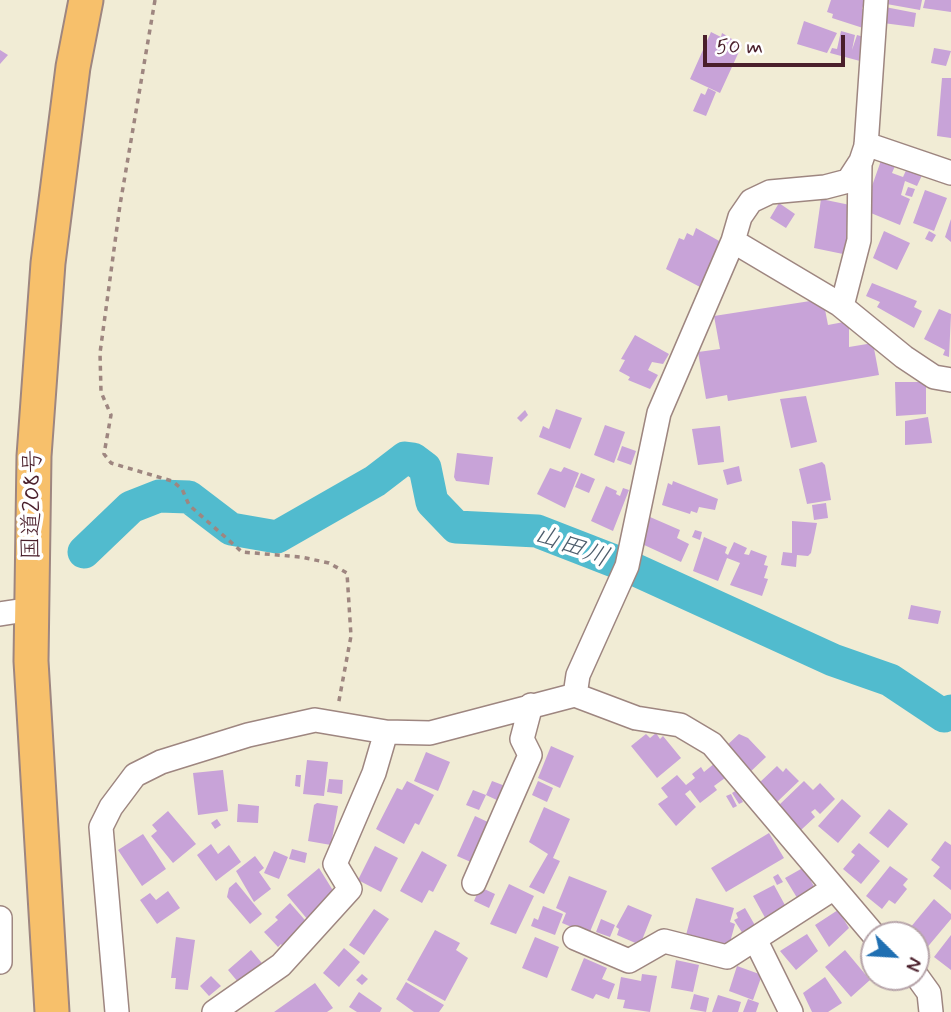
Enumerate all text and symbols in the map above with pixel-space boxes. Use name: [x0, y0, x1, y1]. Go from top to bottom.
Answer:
scale bar: [706, 21, 848, 65]
text: 50 m: [716, 33, 763, 61]
street label: 国道208号: [19, 450, 49, 560]
water label: 山田川: [529, 520, 613, 576]
north arrow: [860, 921, 930, 991]
text: N: [899, 953, 927, 975]

